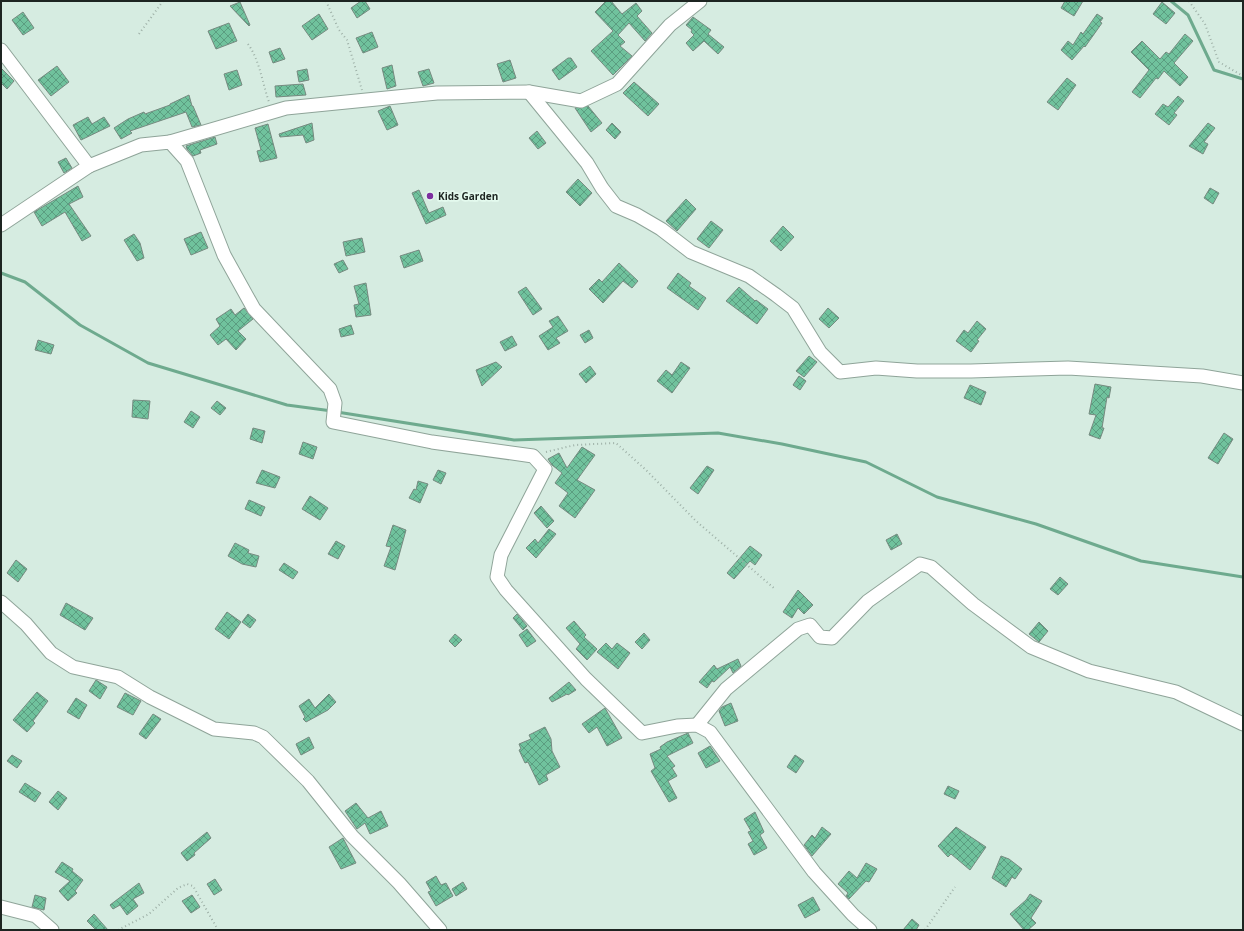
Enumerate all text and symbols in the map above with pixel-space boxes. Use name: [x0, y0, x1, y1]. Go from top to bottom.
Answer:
place label: Kids Garden: [438, 189, 498, 203]
marker: Kids Garden: [425, 191, 435, 201]

